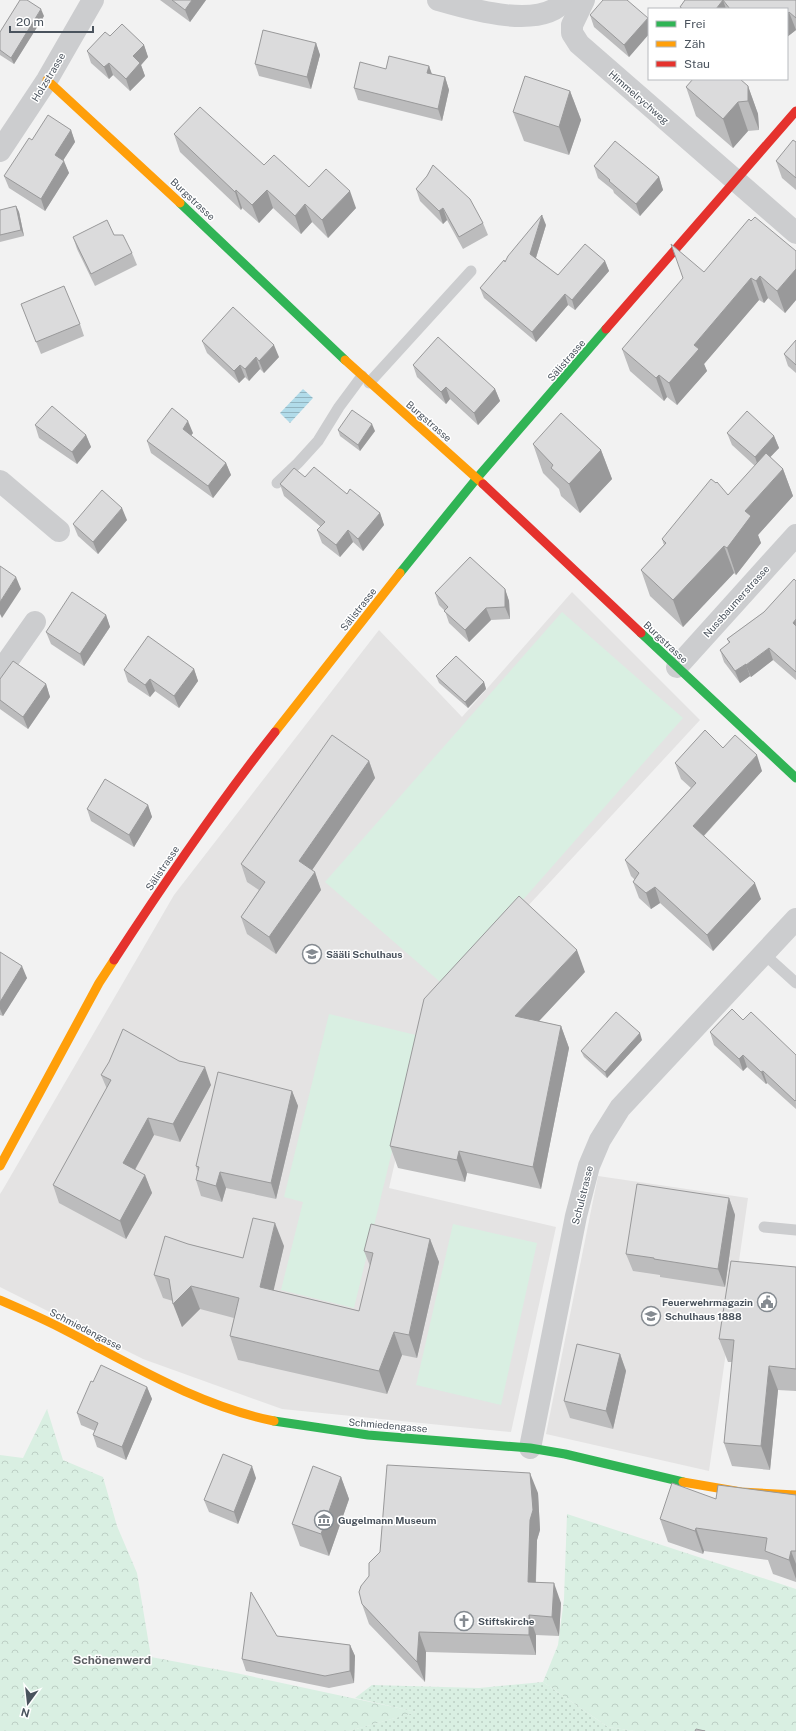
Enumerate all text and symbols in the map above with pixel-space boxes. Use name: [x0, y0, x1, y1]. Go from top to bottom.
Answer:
scale bar: [10, 8, 93, 34]
legend: [648, 8, 788, 80]
text: 20 m: [16, 15, 44, 29]
text: Frei: [684, 17, 706, 31]
text: Zäh: [684, 37, 705, 51]
street label: Holzstrasse: [29, 50, 67, 104]
text: Stau: [684, 57, 710, 71]
street label: Himmelrychweg: [606, 68, 672, 126]
street label: Burgstrasse: [168, 175, 218, 223]
street label: Sälistrasse: [545, 336, 588, 383]
street label: Burgstrasse: [404, 398, 454, 444]
street label: Nussbaumerstrasse: [701, 562, 772, 639]
street label: Sälistrasse: [337, 585, 379, 633]
street label: Burgstrasse: [641, 618, 691, 666]
street label: Sälistrasse: [143, 843, 182, 893]
school or university icon: Sääli Schulhaus: [301, 943, 323, 965]
place label: Sääli Schulhaus: [326, 948, 403, 960]
street label: Schulstrasse: [569, 1164, 595, 1226]
public building icon: Feuerwehrmagazin: [756, 1291, 778, 1313]
place label: Feuerwehrmagazin: [662, 1296, 753, 1308]
school or university icon: Schulhaus 1888: [640, 1305, 662, 1327]
street label: Schmiedengasse: [48, 1306, 124, 1353]
place label: Schulhaus 1888: [665, 1310, 742, 1322]
street label: Schmiedengasse: [348, 1416, 428, 1434]
museum icon: Gugelmann Museum: [313, 1509, 335, 1531]
place label: Gugelmann Museum: [338, 1514, 436, 1526]
church icon: Stiftskirche: [453, 1610, 475, 1632]
place label: Stiftskirche: [478, 1615, 535, 1627]
district label: Schönenwerd: [73, 1653, 151, 1667]
north arrow: [8, 1683, 48, 1723]
text: N: [20, 1706, 31, 1720]

